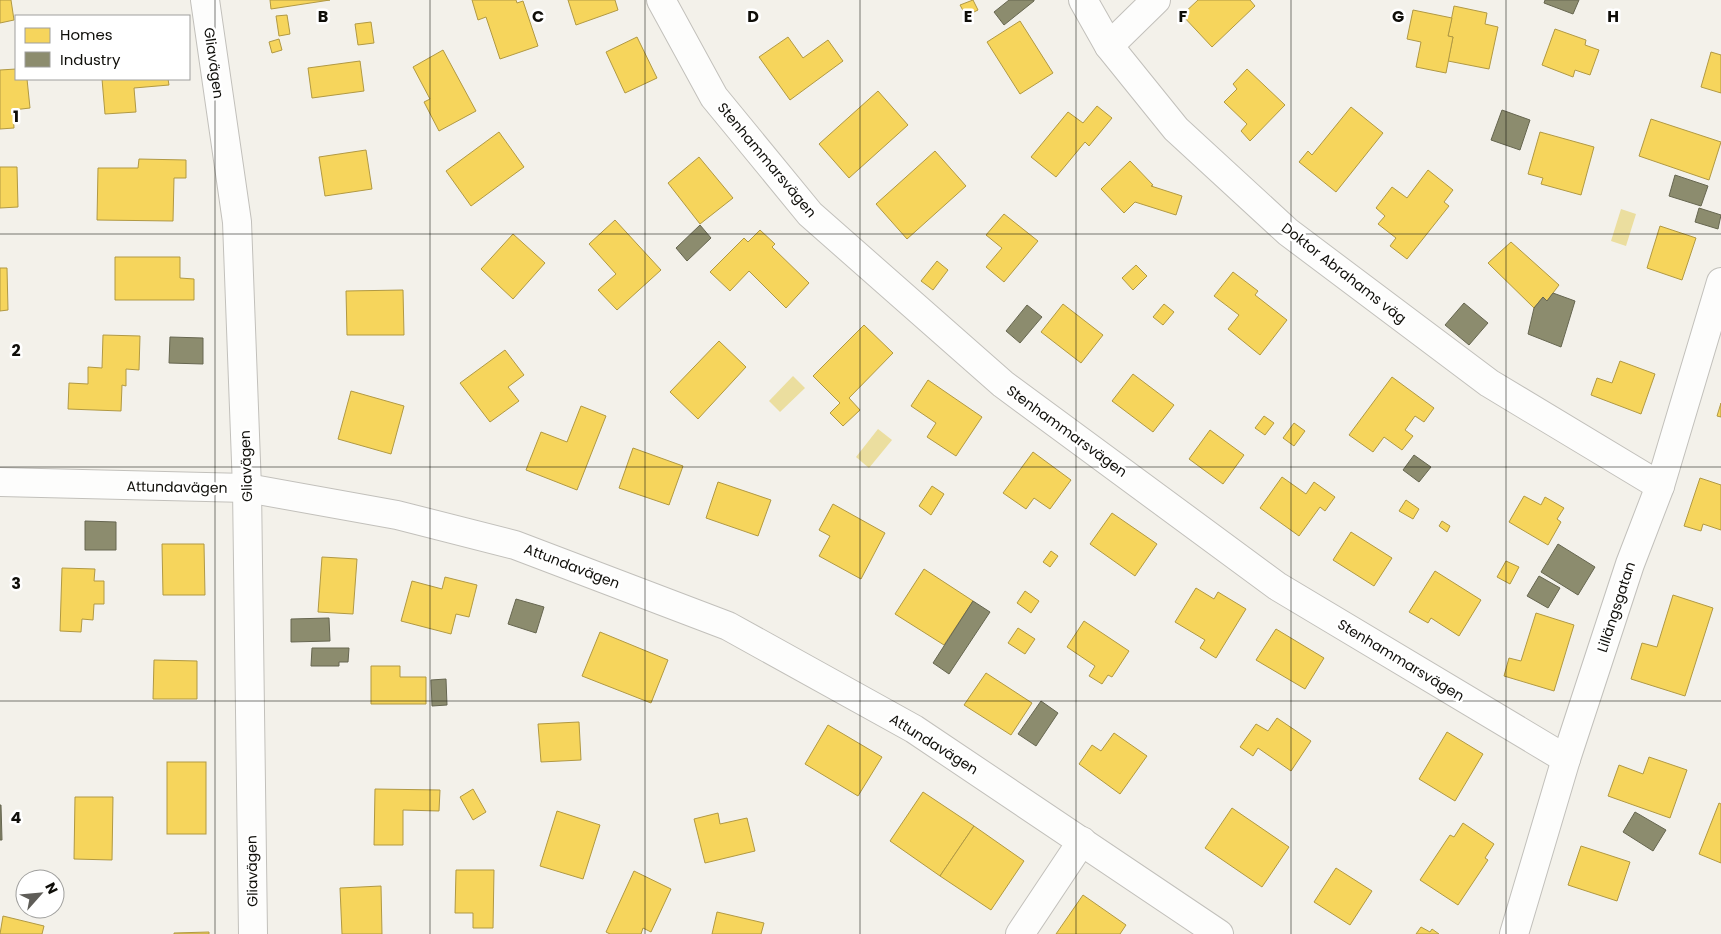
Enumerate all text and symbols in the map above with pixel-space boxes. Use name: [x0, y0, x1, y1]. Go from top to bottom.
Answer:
text: B: [318, 5, 328, 28]
text: C: [532, 5, 544, 28]
text: D: [747, 5, 759, 28]
text: E: [964, 5, 972, 28]
text: F: [1179, 5, 1188, 28]
text: G: [1392, 5, 1404, 28]
text: H: [1607, 5, 1619, 28]
legend: [15, 15, 190, 80]
text: Homes: [60, 24, 113, 45]
street label: Gliavägen: [199, 26, 229, 100]
text: Industry: [60, 49, 121, 70]
street label: Stenhammarsvägen: [713, 98, 821, 222]
text: 1: [13, 105, 19, 128]
street label: Doktor Abrahams väg: [1277, 218, 1411, 328]
text: 2: [11, 339, 21, 362]
street label: Stenhammarsvägen: [1003, 380, 1131, 482]
street label: Gliavägen: [235, 430, 257, 502]
street label: Attundavägen: [126, 476, 228, 498]
street label: Attundavägen: [521, 539, 623, 593]
street label: Lillängsgatan: [1592, 559, 1640, 655]
text: 3: [11, 572, 21, 595]
street label: Stenhammarsvägen: [1334, 614, 1468, 706]
street label: Attundavägen: [886, 709, 982, 779]
text: 4: [11, 806, 22, 829]
street label: Gliavägen: [241, 835, 263, 907]
north arrow: [15, 869, 65, 919]
text: N: [40, 879, 63, 897]

